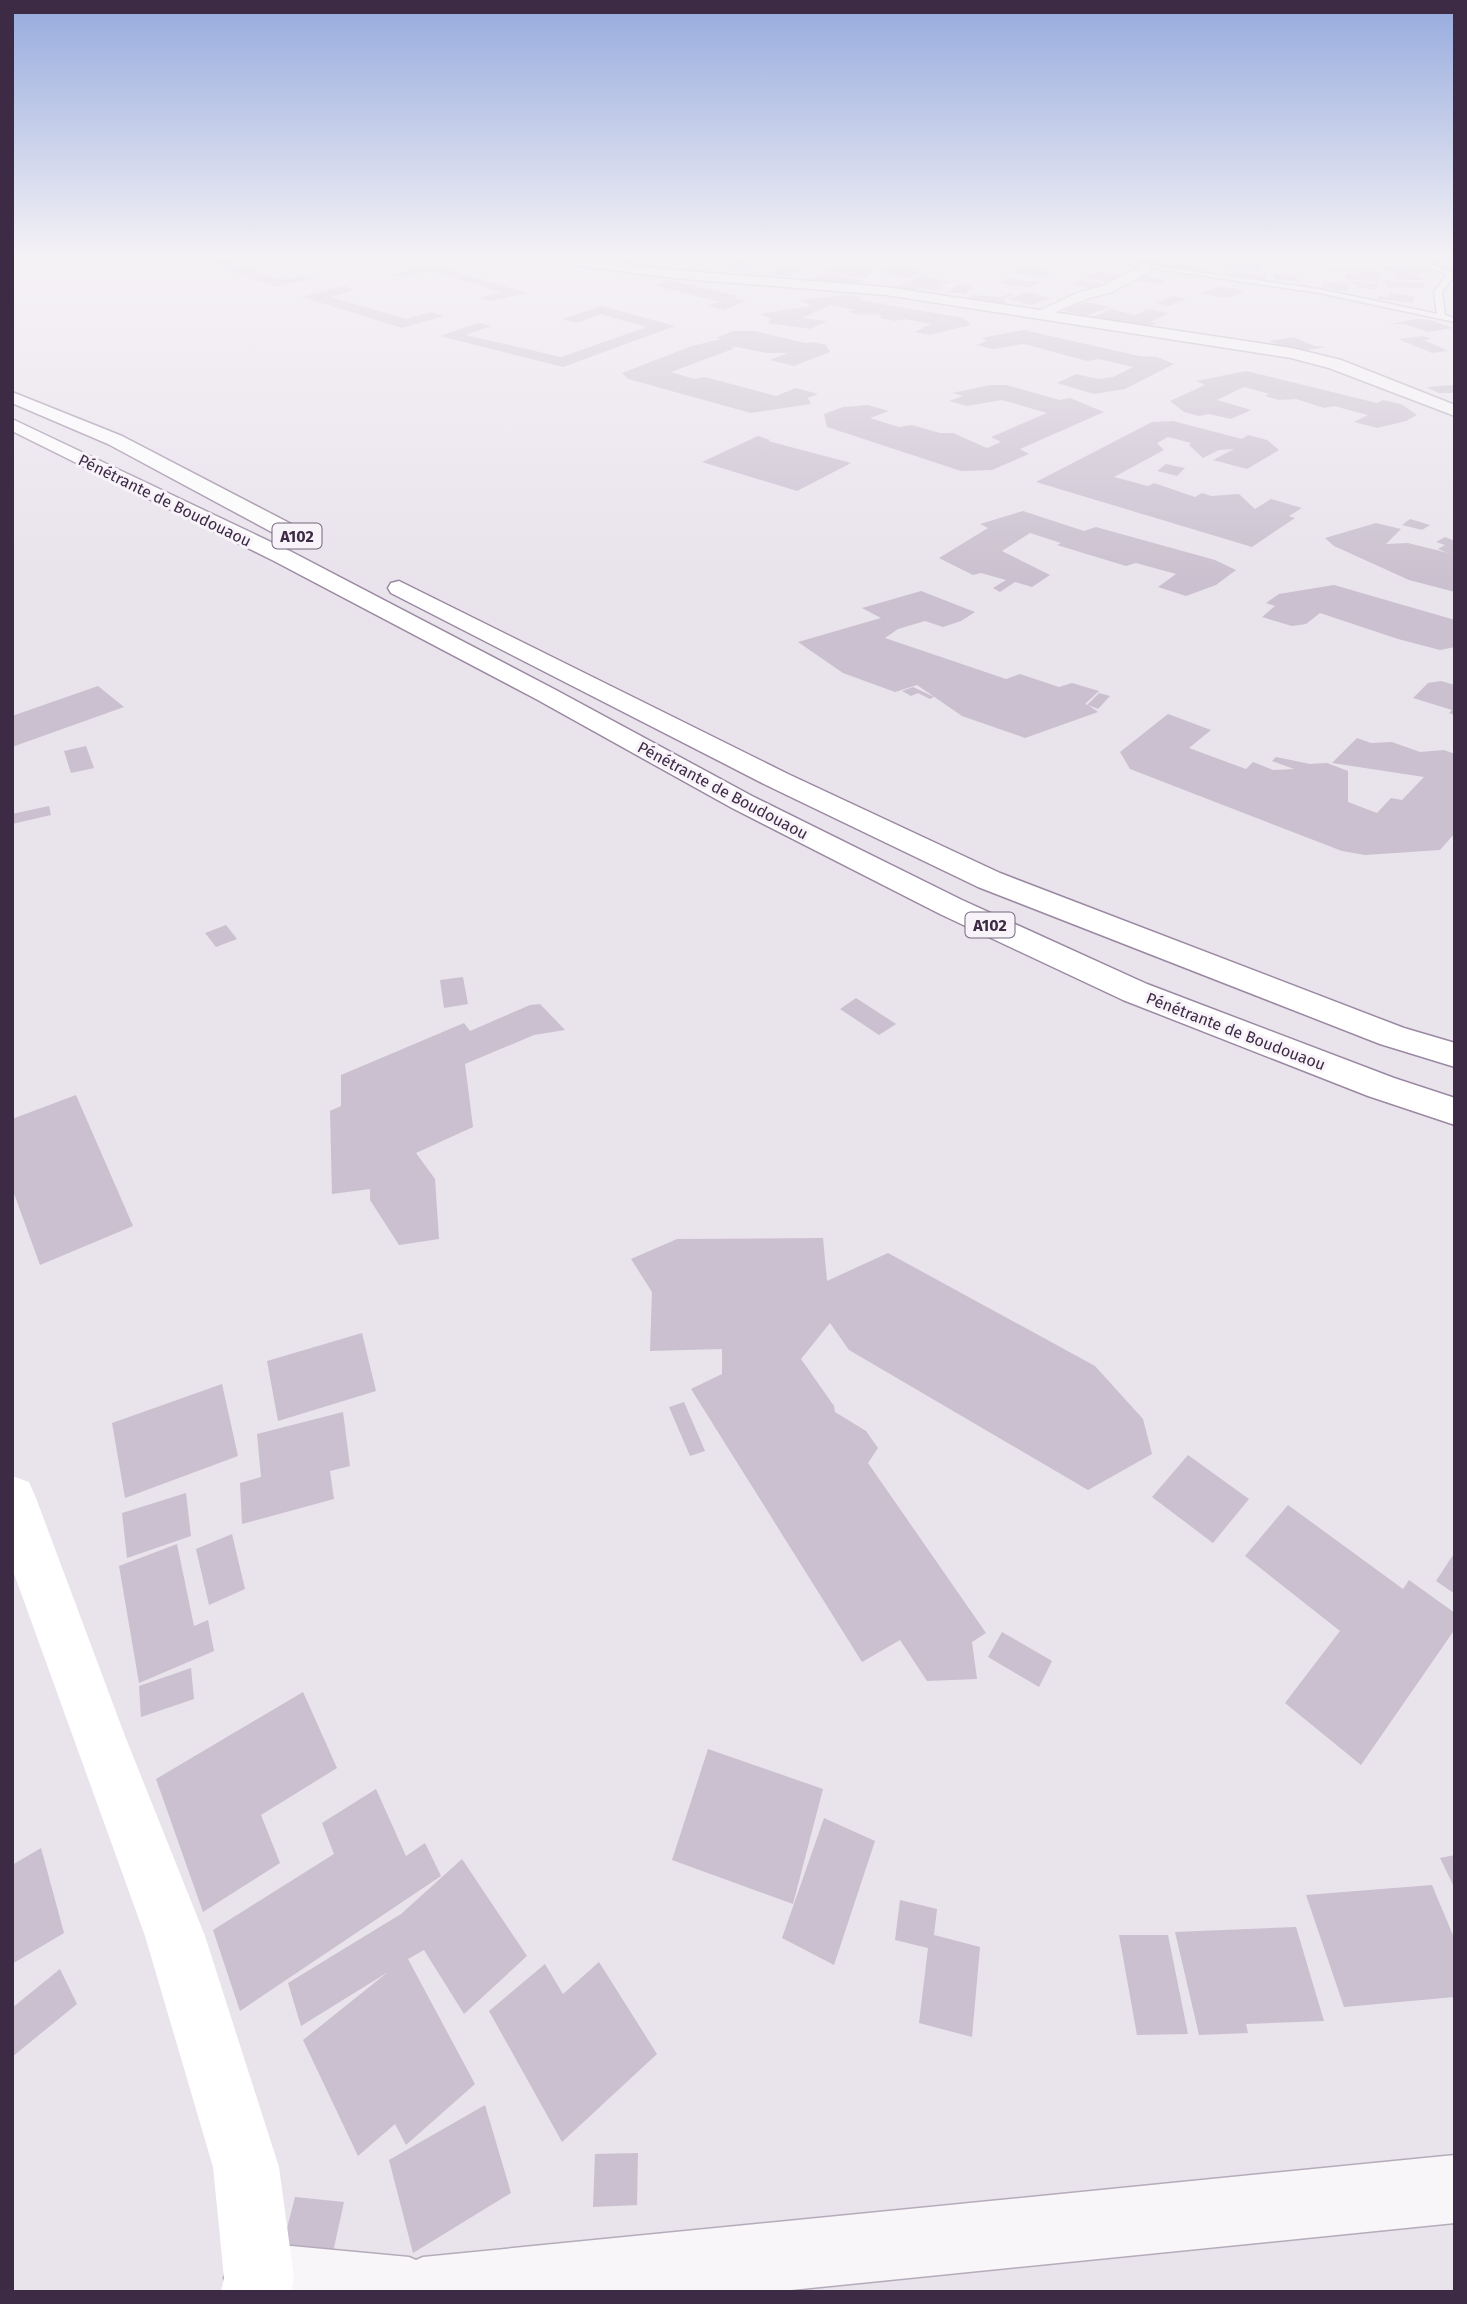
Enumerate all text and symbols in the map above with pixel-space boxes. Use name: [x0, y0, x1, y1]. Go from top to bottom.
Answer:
street label: Pénétrante de Boudouaou: [75, 450, 254, 551]
road number: A102: [272, 524, 322, 548]
street label: Pénétrante de Boudouaou: [634, 737, 811, 843]
road number: A102: [965, 912, 1014, 937]
street label: Pénétrante de Boudouaou: [1144, 989, 1328, 1074]

